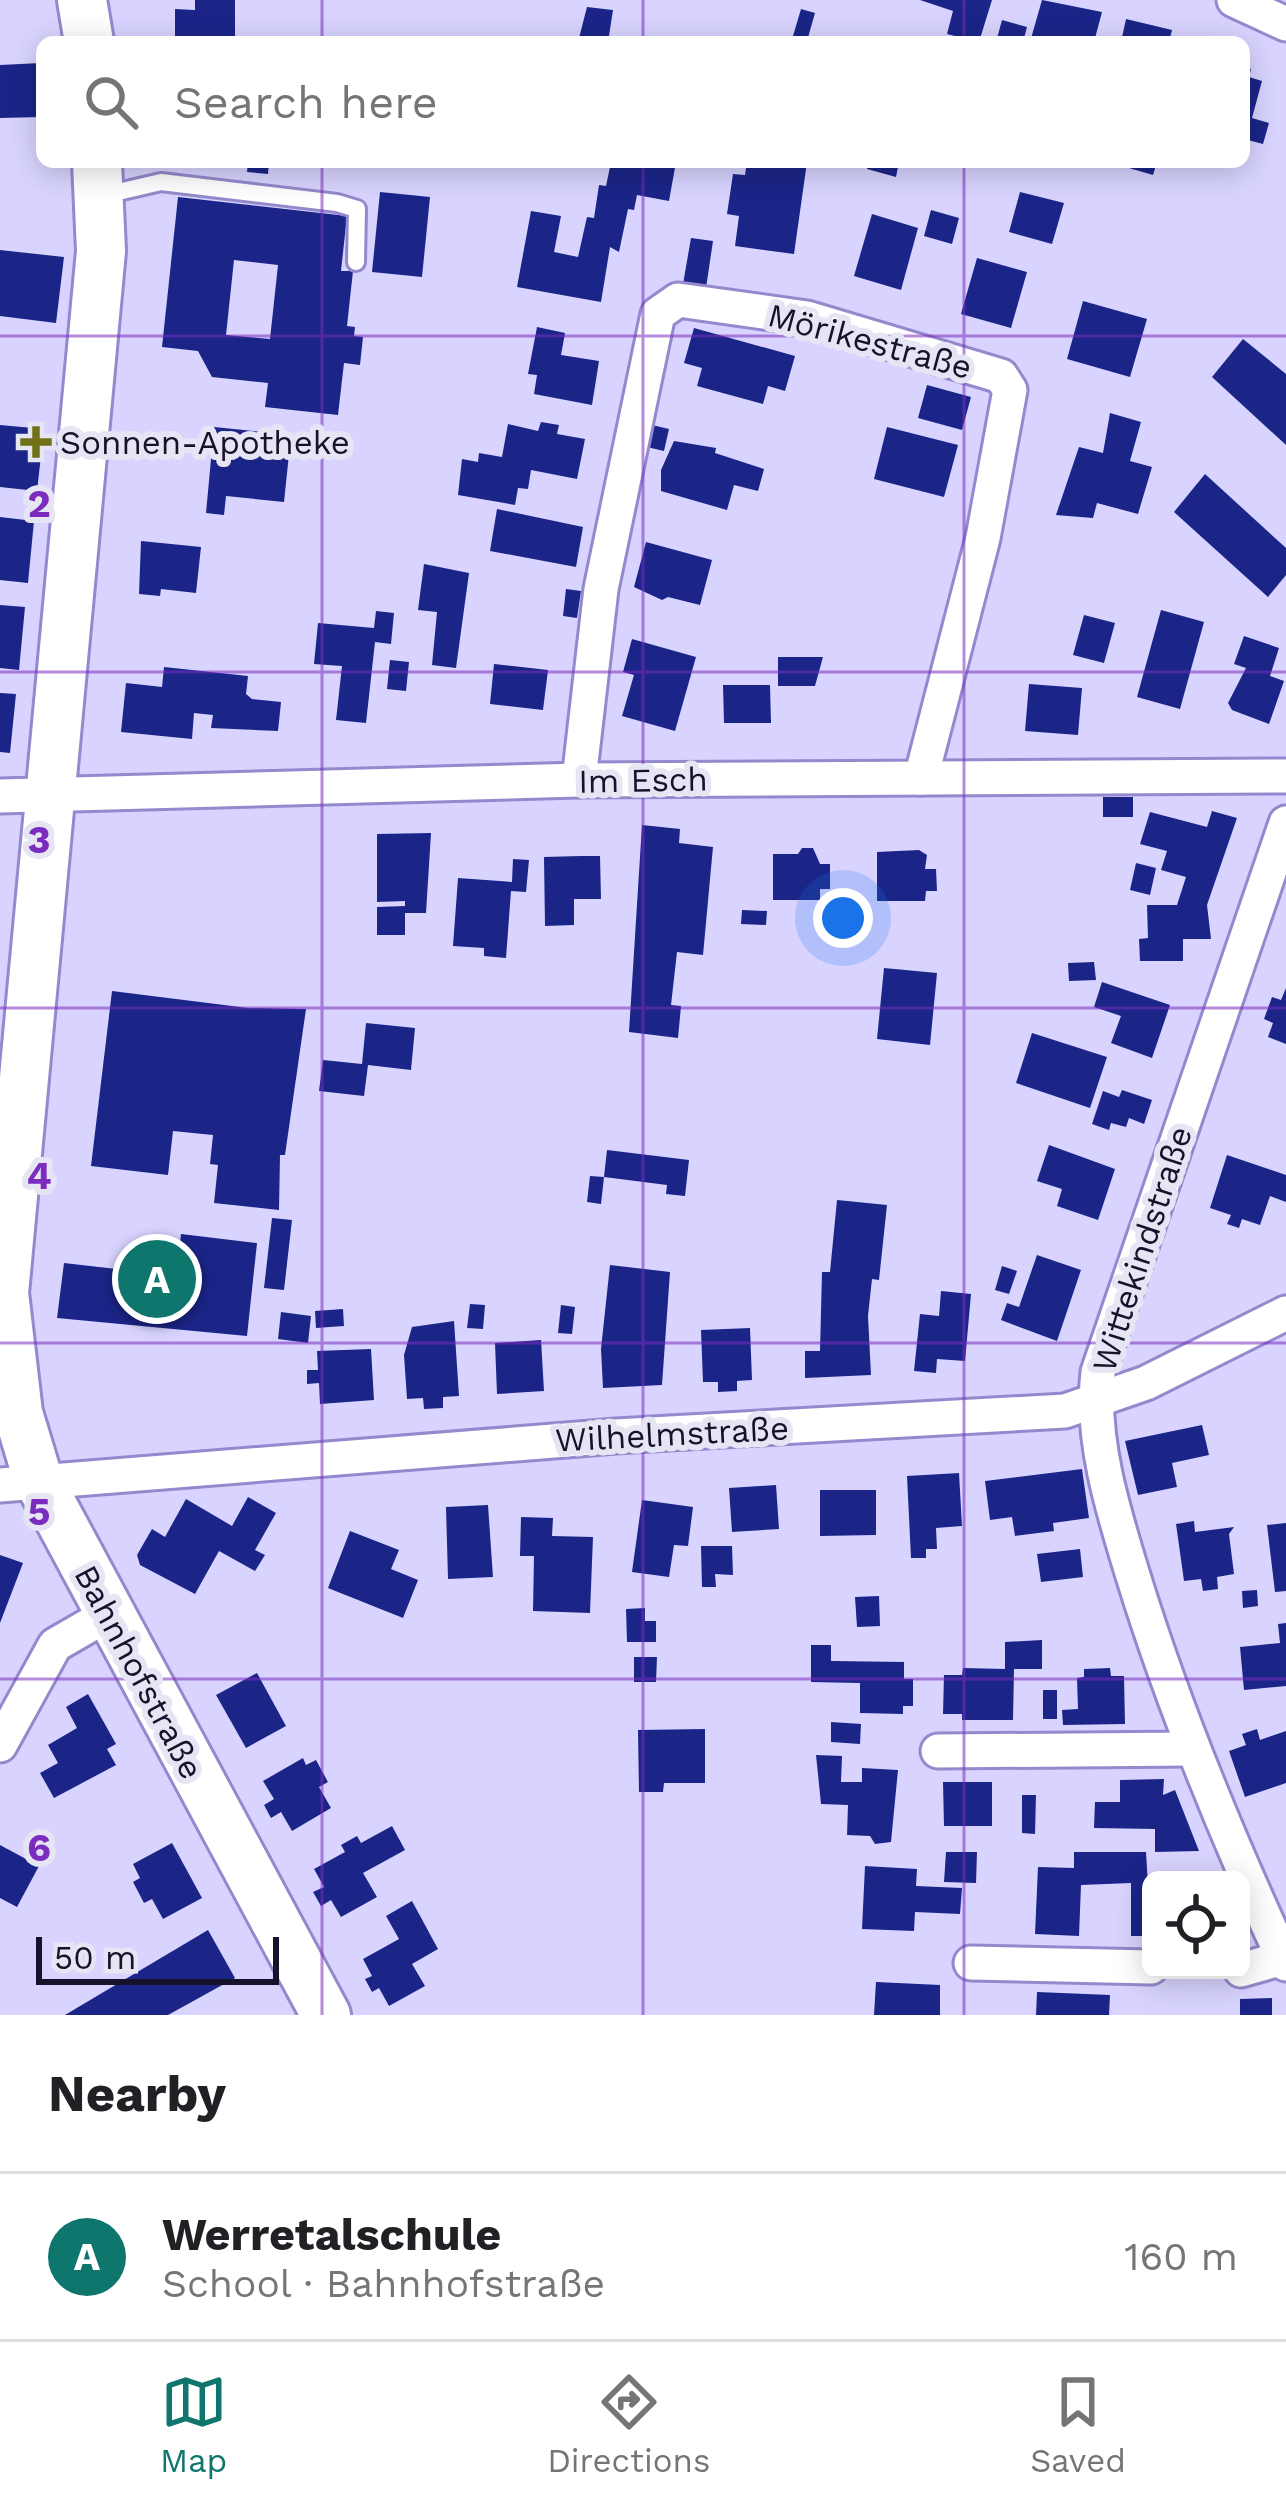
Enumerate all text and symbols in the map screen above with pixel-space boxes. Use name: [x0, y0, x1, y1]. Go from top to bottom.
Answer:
search box: [36, 36, 1250, 168]
icon: search: [78, 69, 144, 135]
text: Search here: [174, 76, 438, 129]
street label: Mörikestraße: [764, 295, 976, 387]
place label: Sonnen-Apotheke: [60, 423, 350, 462]
marker: Sonnen-Apotheke: [23, 429, 49, 455]
text: 2: [27, 481, 51, 526]
street label: Im Esch: [578, 759, 708, 801]
text: 3: [27, 817, 51, 862]
your location: [813, 888, 873, 948]
street label: Wittekindstraße: [1084, 1121, 1200, 1377]
text: 4: [26, 1153, 52, 1198]
pin: A: [118, 1234, 196, 1324]
street label: Wilhelmstraße: [554, 1408, 790, 1460]
text: 5: [28, 1489, 50, 1534]
street label: Bahnhofstraße: [66, 1559, 212, 1785]
text: 6: [27, 1825, 51, 1870]
map controls: [1142, 1871, 1250, 1979]
button: locate: [1142, 1871, 1250, 1979]
scale bar: [36, 1931, 279, 1984]
text: 50 m: [54, 1938, 136, 1977]
text: Nearby: [48, 2064, 226, 2123]
text: Werretalschule: [162, 2208, 501, 2261]
text: A: [74, 2234, 100, 2279]
text: 160 m: [1124, 2234, 1238, 2279]
text: School · Bahnhofstraße: [162, 2261, 605, 2306]
tab: Map: [160, 2369, 227, 2480]
tab: Directions: [547, 2369, 710, 2480]
tab: Saved: [1030, 2369, 1126, 2480]

